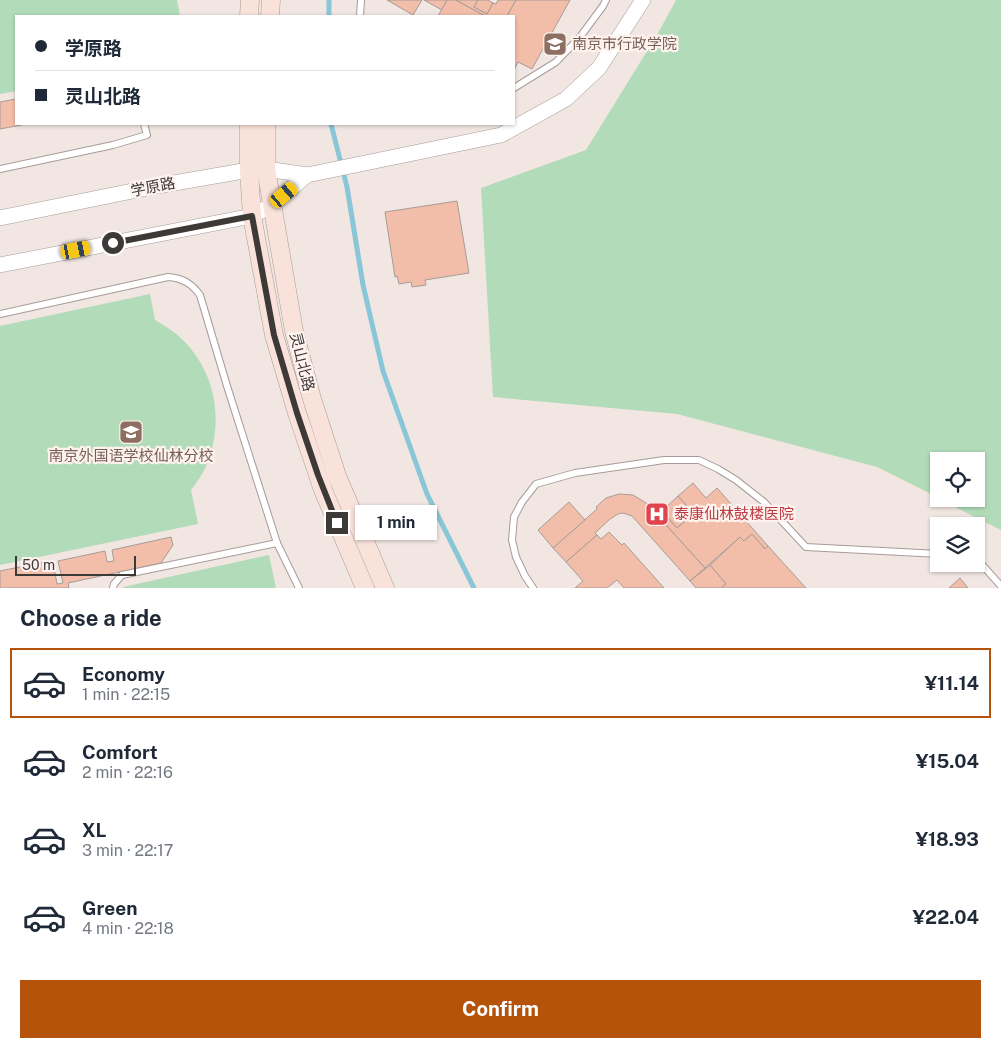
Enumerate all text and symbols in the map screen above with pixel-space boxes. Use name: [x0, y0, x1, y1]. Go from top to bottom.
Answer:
school or university icon: 南京市行政学院: [542, 31, 568, 57]
place label: 南京市行政学院: [572, 35, 677, 52]
text: 学原路: [65, 37, 122, 59]
text: 灵山北路: [65, 85, 141, 107]
street label: 学原路: [129, 174, 177, 199]
car: [267, 180, 300, 210]
route start: [102, 232, 124, 254]
car: [59, 240, 92, 260]
street label: 灵山北路: [287, 331, 318, 393]
school or university icon: 南京外国语学校仙林分校: [118, 419, 144, 445]
place label: 南京外国语学校仙林分校: [48, 447, 214, 464]
map controls: [930, 452, 985, 572]
button: locate: [930, 452, 985, 507]
hospital icon: 泰康仙林鼓楼医院: [644, 501, 670, 527]
place label: 泰康仙林鼓楼医院: [674, 505, 794, 522]
callout: 1 min: [354, 506, 437, 540]
route end: [326, 512, 348, 534]
text: 1 min: [377, 513, 415, 532]
button: layers: [930, 517, 985, 572]
scale bar: [15, 553, 136, 576]
text: 50 m: [22, 557, 55, 573]
text: Choose a ride: [20, 605, 162, 631]
icon: car: [22, 661, 67, 706]
text: Economy: [82, 663, 165, 685]
text: ¥11.14: [924, 672, 979, 694]
text: 1 min · 22:15: [82, 685, 170, 704]
icon: car: [22, 739, 67, 784]
text: Comfort: [82, 741, 158, 763]
text: ¥15.04: [916, 750, 979, 772]
text: 2 min · 22:16: [82, 763, 173, 782]
icon: car: [22, 817, 67, 862]
text: XL: [82, 819, 107, 841]
text: ¥18.93: [915, 828, 979, 850]
text: 3 min · 22:17: [82, 841, 173, 860]
icon: car: [22, 895, 67, 940]
text: Green: [82, 897, 137, 919]
text: ¥22.04: [913, 906, 979, 928]
text: 4 min · 22:18: [82, 919, 174, 938]
button: Confirm: [20, 980, 981, 1038]

